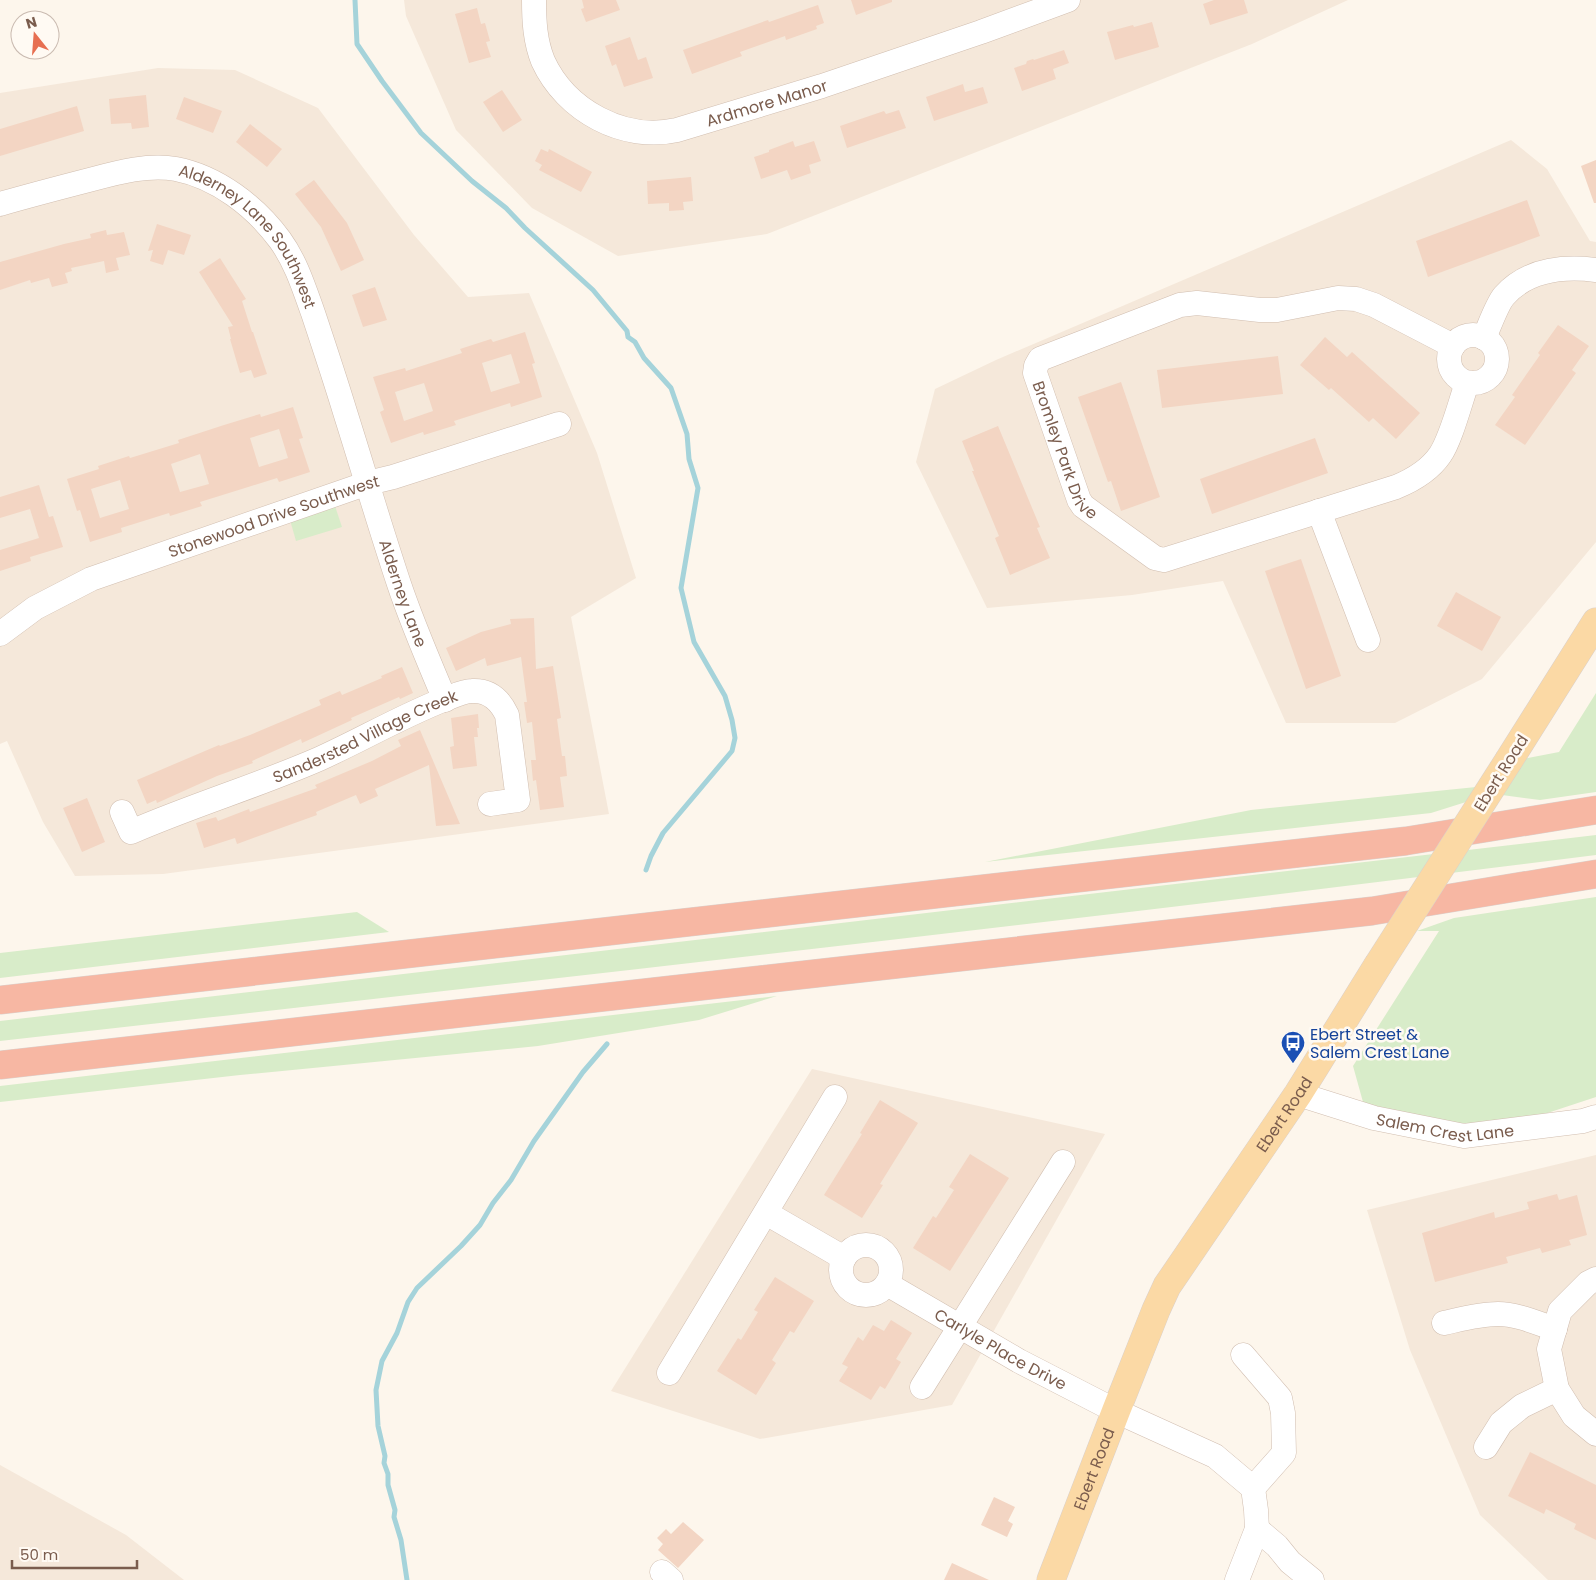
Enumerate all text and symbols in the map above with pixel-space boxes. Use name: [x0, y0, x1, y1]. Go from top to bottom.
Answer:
north arrow: [10, 10, 60, 60]
text: N: [23, 11, 39, 34]
street label: Ardmore Manor: [703, 74, 830, 132]
street label: Alderney Lane Southwest: [176, 158, 322, 312]
street label: Bromley Park Drive: [1027, 378, 1103, 525]
street label: Stonewood Drive Southwest: [165, 469, 382, 563]
street label: Alderney Lane: [374, 536, 433, 651]
street label: Sandersted Village Creek: [269, 684, 462, 788]
street label: Ebert Road: [1468, 730, 1534, 816]
place label: Ebert Street & Salem Crest Lane: [1310, 1023, 1449, 1064]
bus stop icon: Ebert Street & Salem Crest Lane: [1280, 1030, 1306, 1064]
street label: Ebert Road: [1250, 1072, 1318, 1157]
street label: Salem Crest Lane: [1374, 1107, 1515, 1148]
street label: Carlyle Place Drive: [930, 1303, 1071, 1395]
street label: Ebert Road: [1067, 1424, 1120, 1514]
scale bar: [12, 1538, 138, 1570]
text: 50 m: [20, 1544, 58, 1565]

